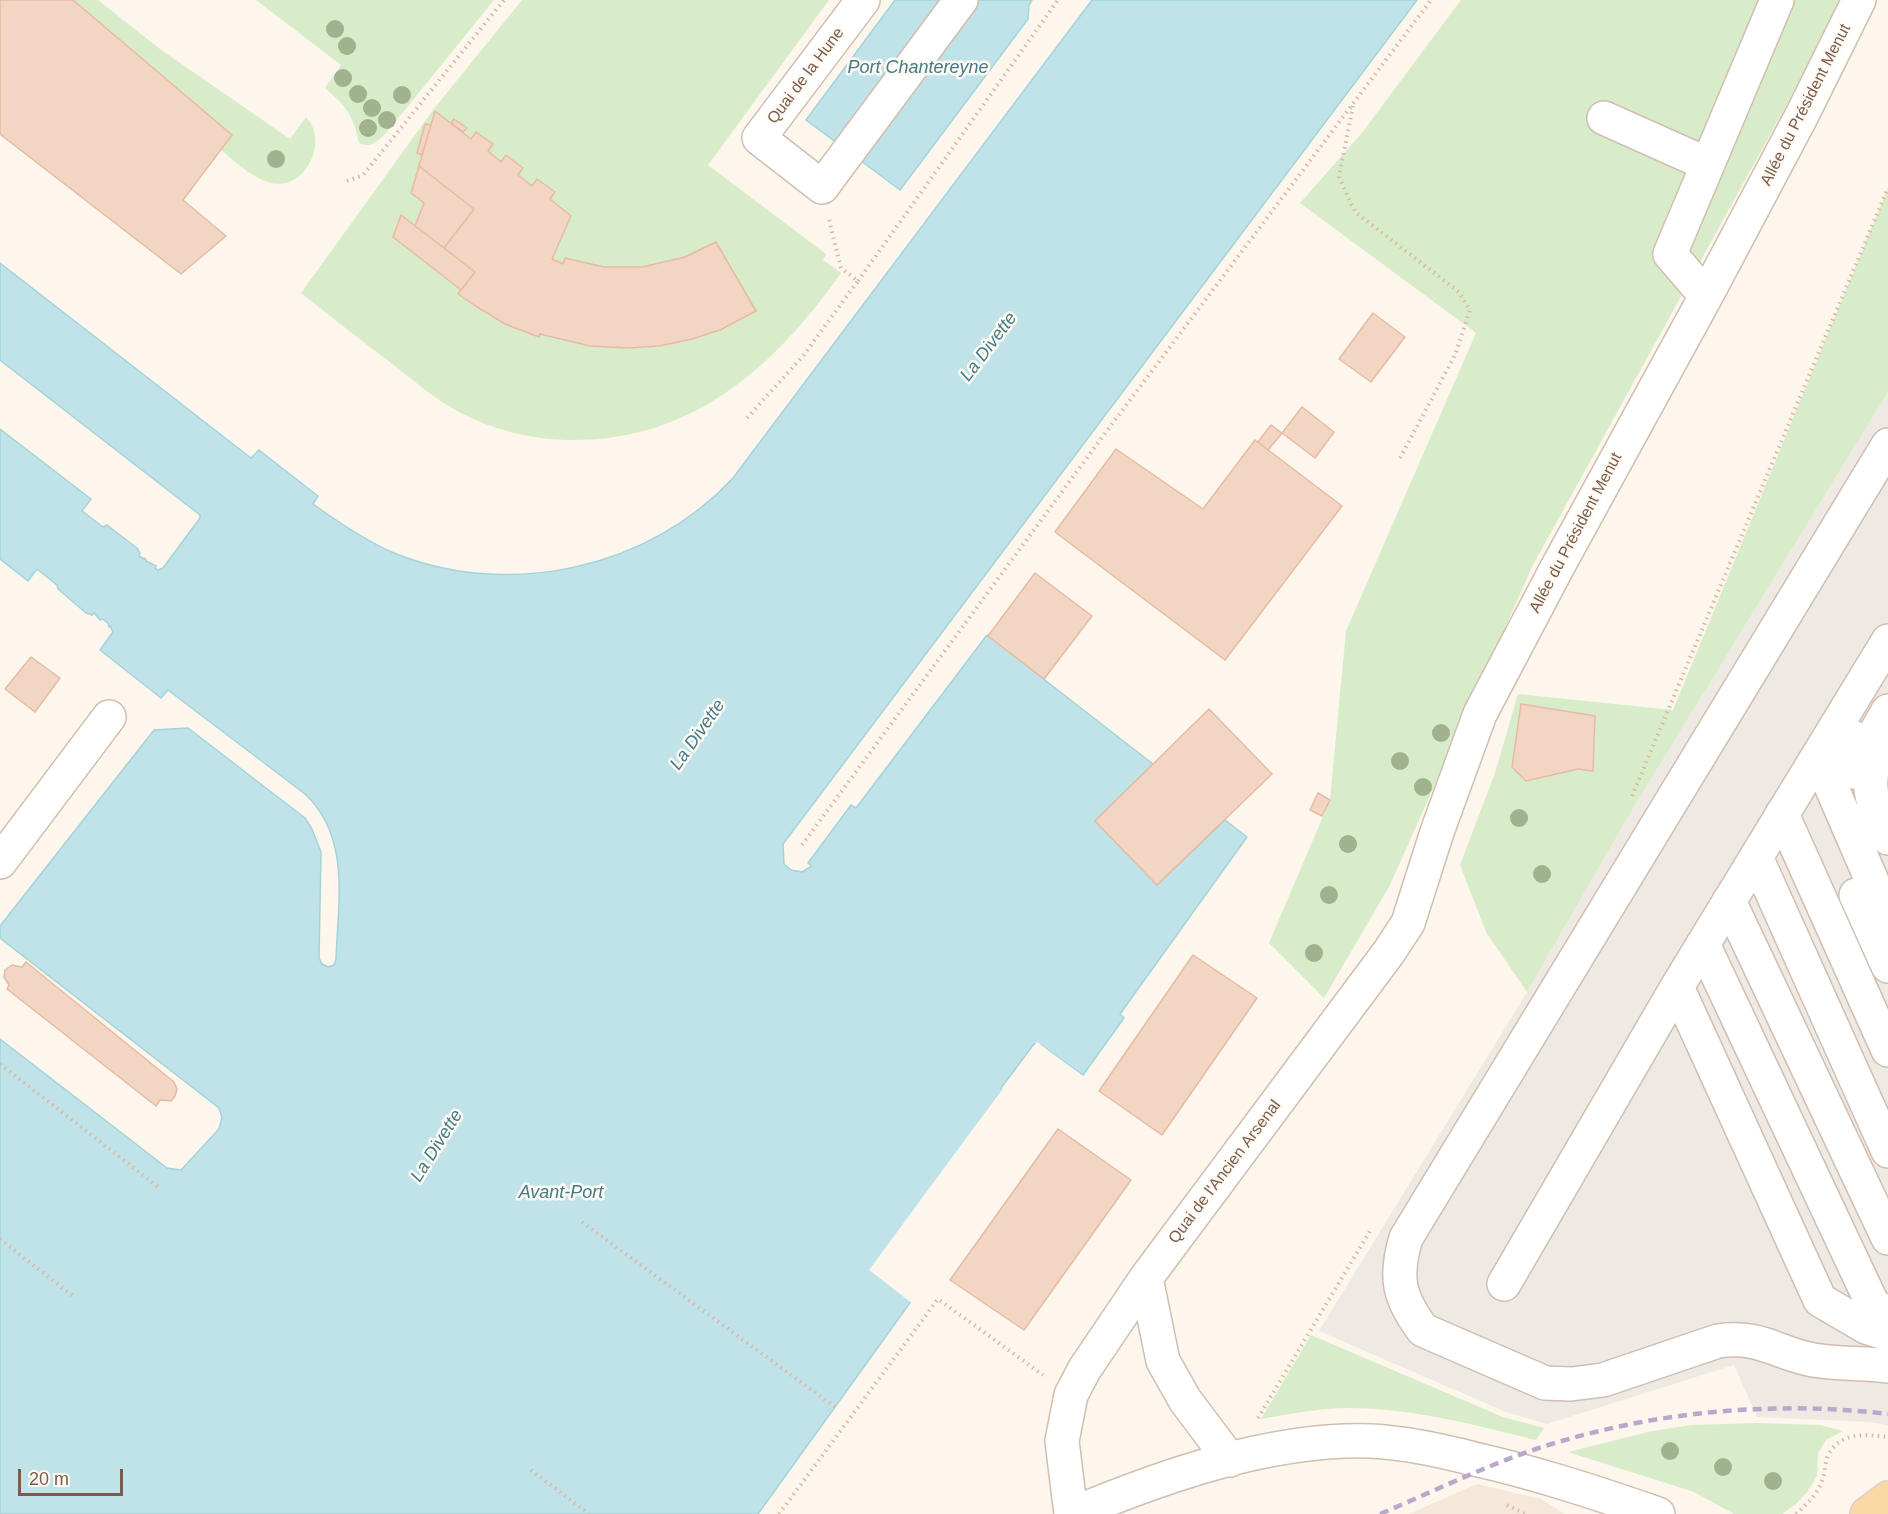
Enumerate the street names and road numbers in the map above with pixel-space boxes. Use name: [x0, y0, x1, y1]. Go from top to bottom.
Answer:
street label: Allée du Président Menut: [1757, 21, 1855, 189]
street label: Quai de la Hune: [764, 24, 848, 128]
street label: Allée du Président Menut: [1526, 450, 1626, 616]
street label: Quai de l'Ancien Arsenal: [1165, 1096, 1285, 1248]

